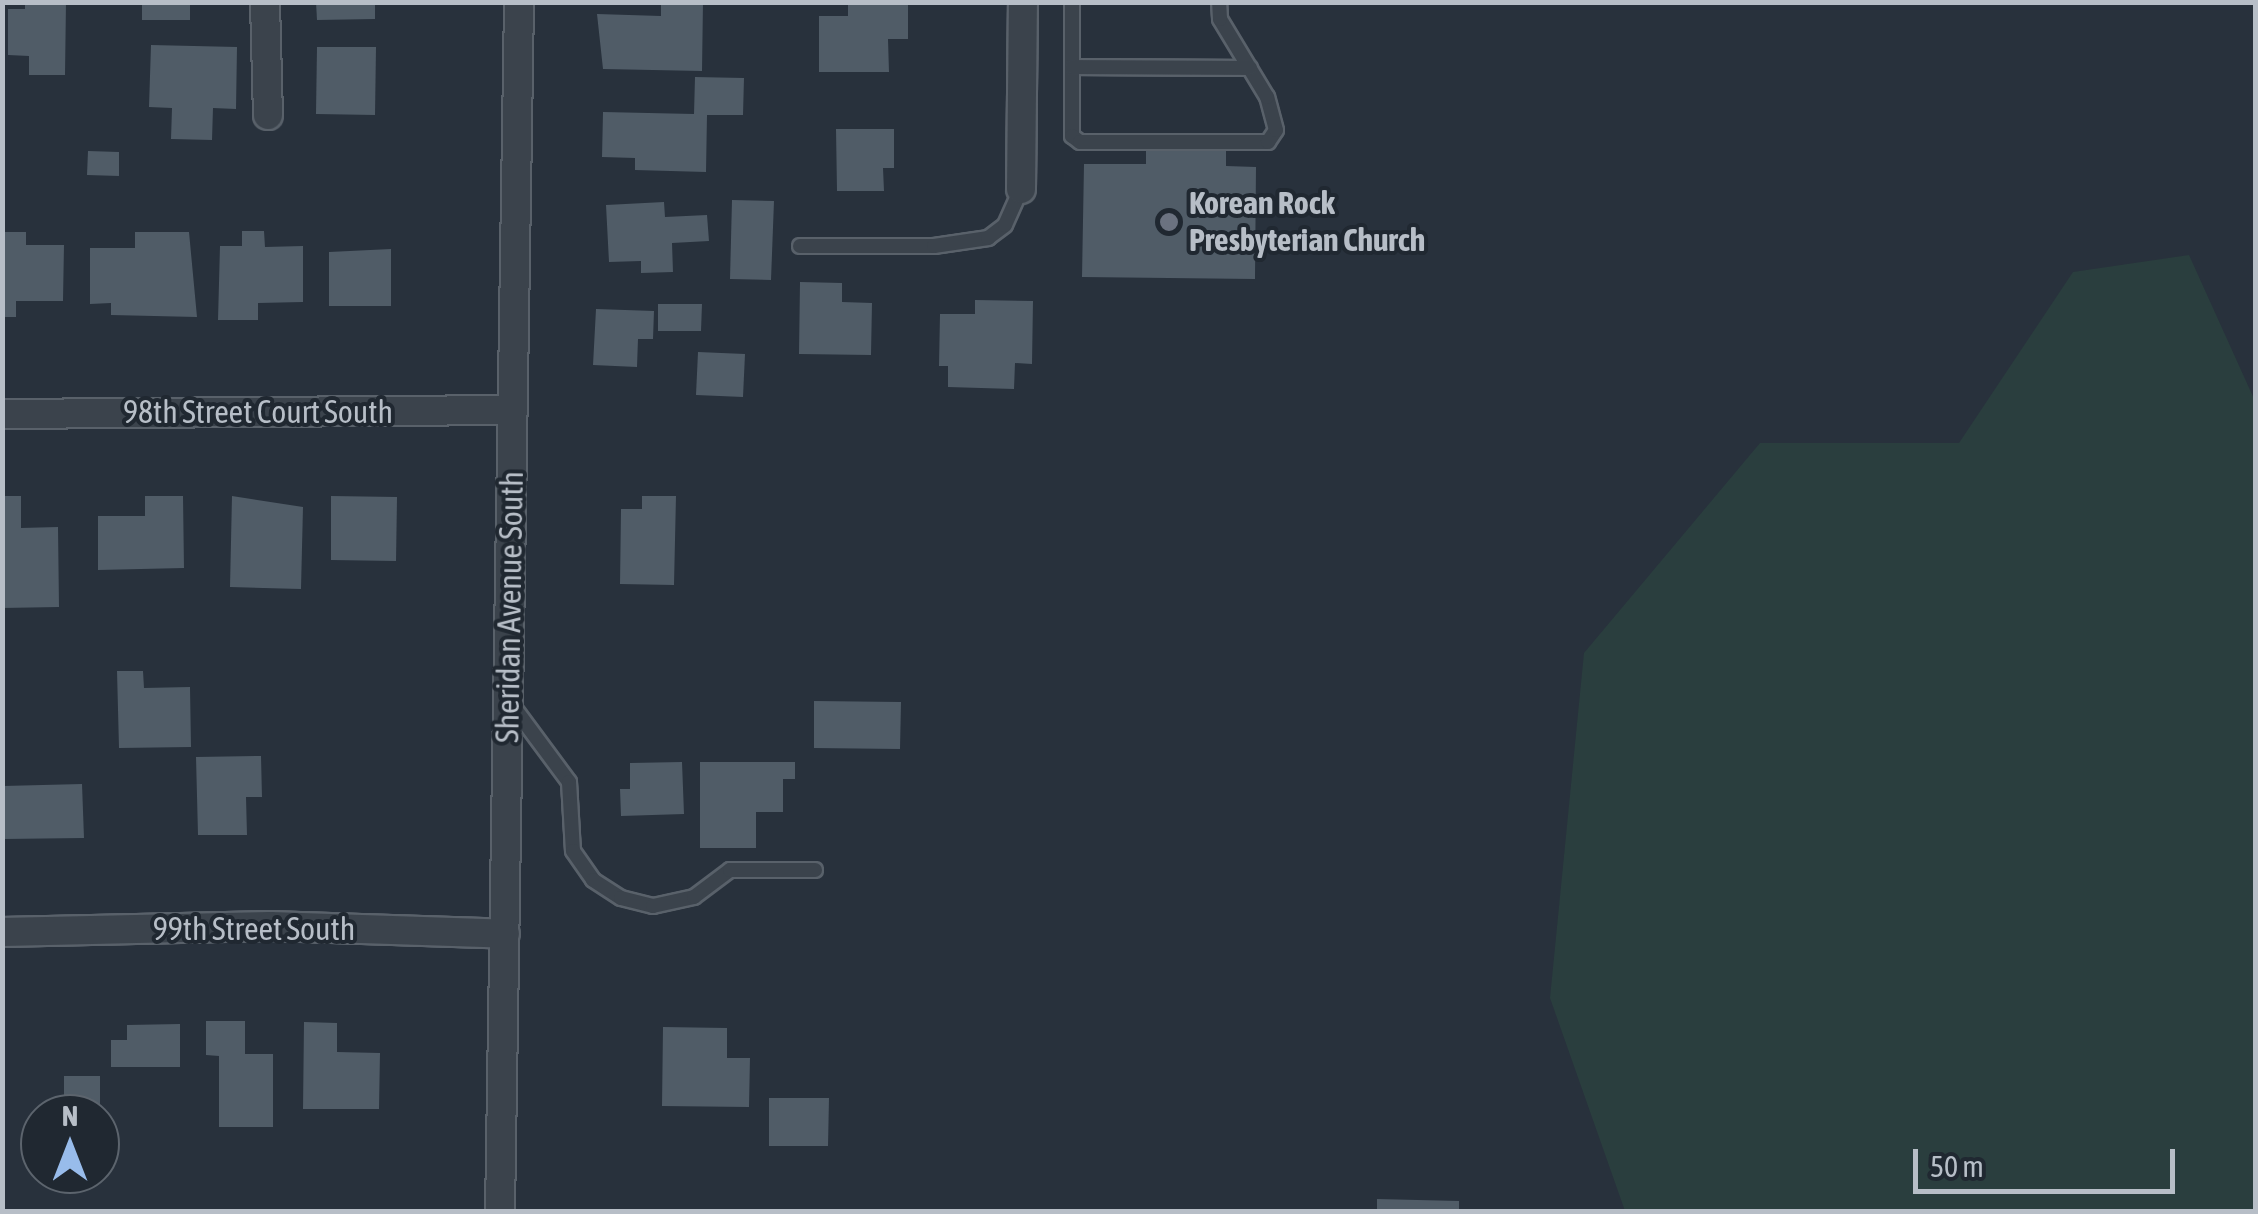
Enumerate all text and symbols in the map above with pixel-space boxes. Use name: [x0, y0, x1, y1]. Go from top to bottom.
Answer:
place label: Korean Rock Presbyterian Church: [1189, 185, 1425, 260]
marker: Korean Rock Presbyterian Church: [1158, 211, 1180, 233]
street label: 98th Street Court South: [123, 393, 393, 431]
street label: Sheridan Avenue South: [488, 471, 532, 743]
street label: 99th Street South: [153, 910, 355, 948]
north arrow: [20, 1094, 120, 1194]
text: N: [62, 1100, 78, 1132]
scale bar: [1918, 1129, 2180, 1191]
text: 50 m: [1930, 1149, 1984, 1183]

